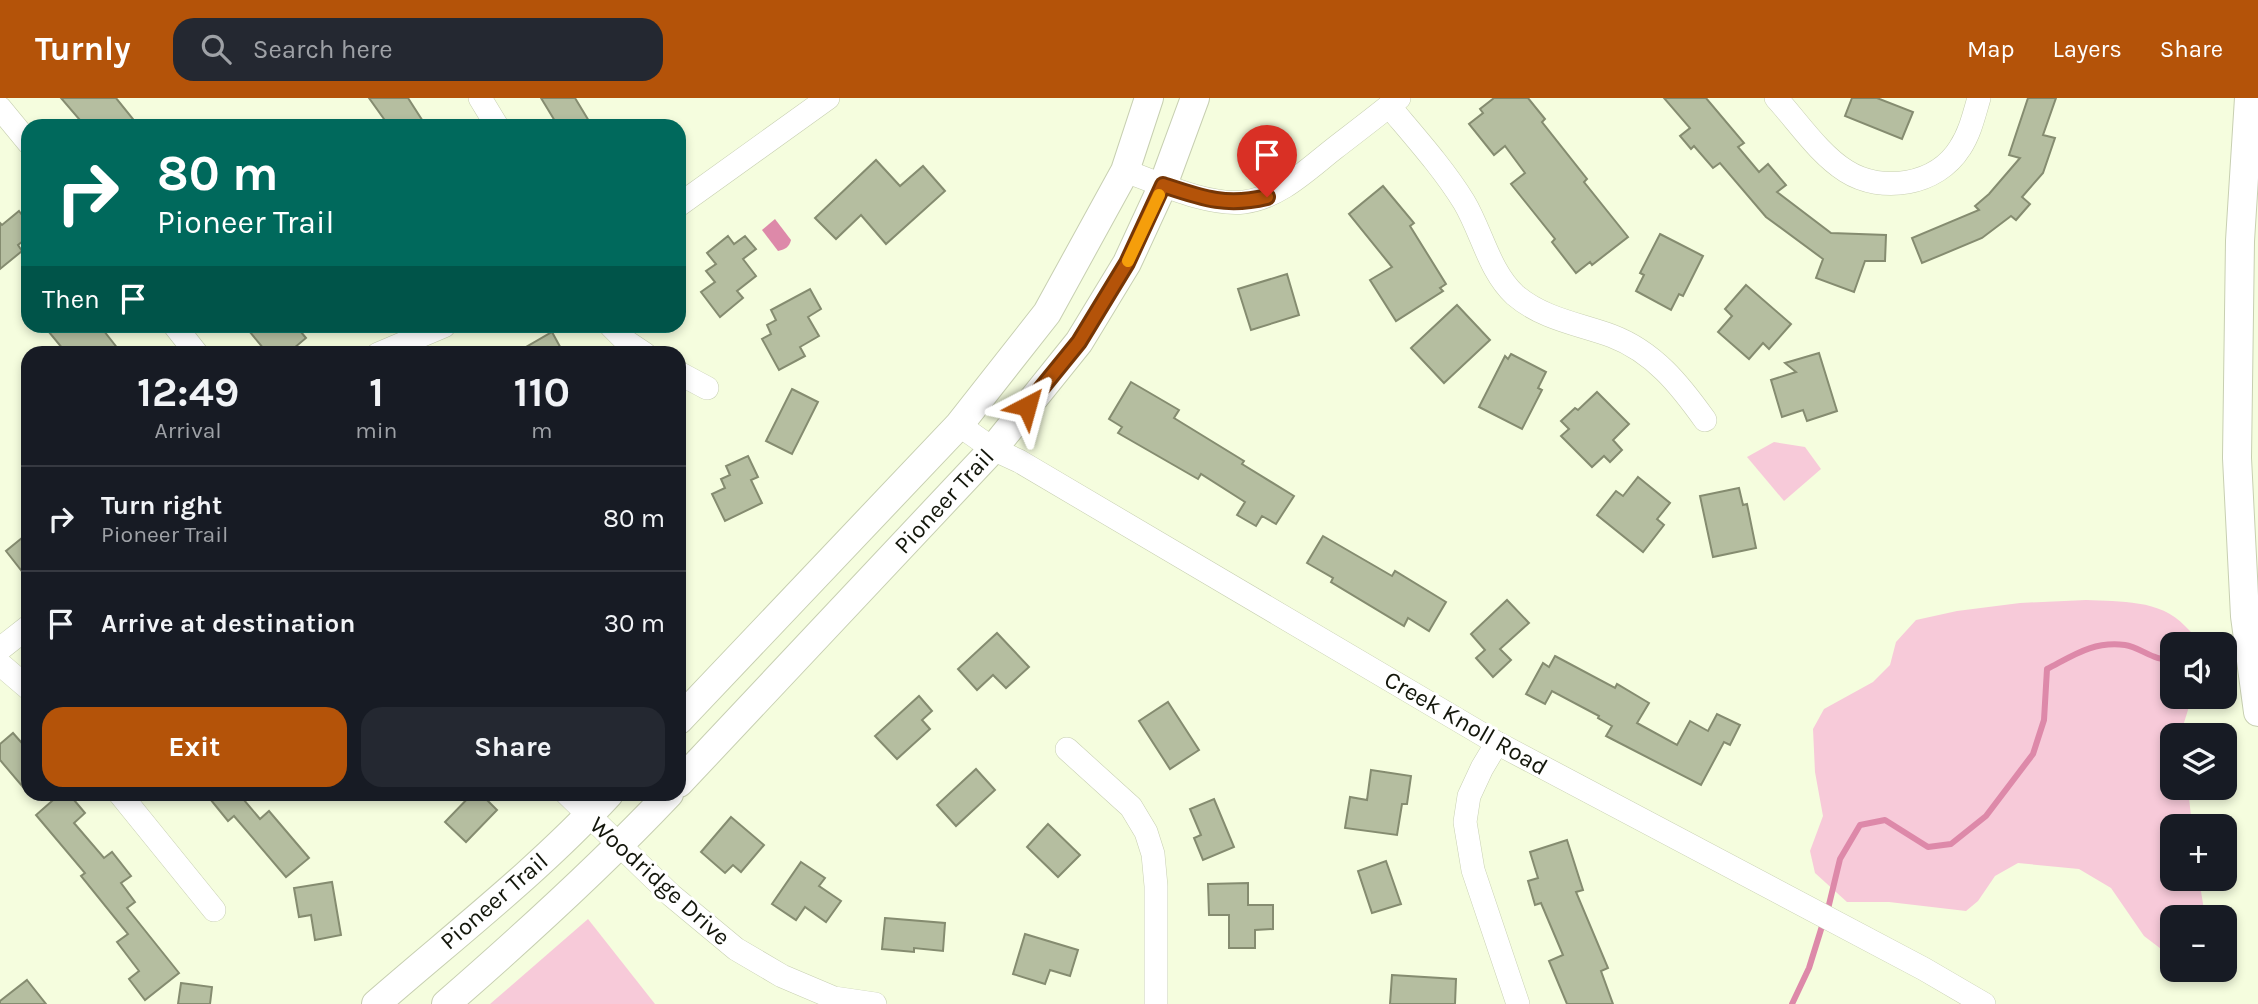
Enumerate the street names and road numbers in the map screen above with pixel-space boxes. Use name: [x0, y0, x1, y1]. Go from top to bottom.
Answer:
street label: Pioneer Trail: [888, 443, 1000, 559]
street label: Creek Knoll Road: [1379, 665, 1553, 781]
street label: Woodridge Drive: [584, 811, 736, 951]
street label: Pioneer Trail: [435, 847, 553, 955]

